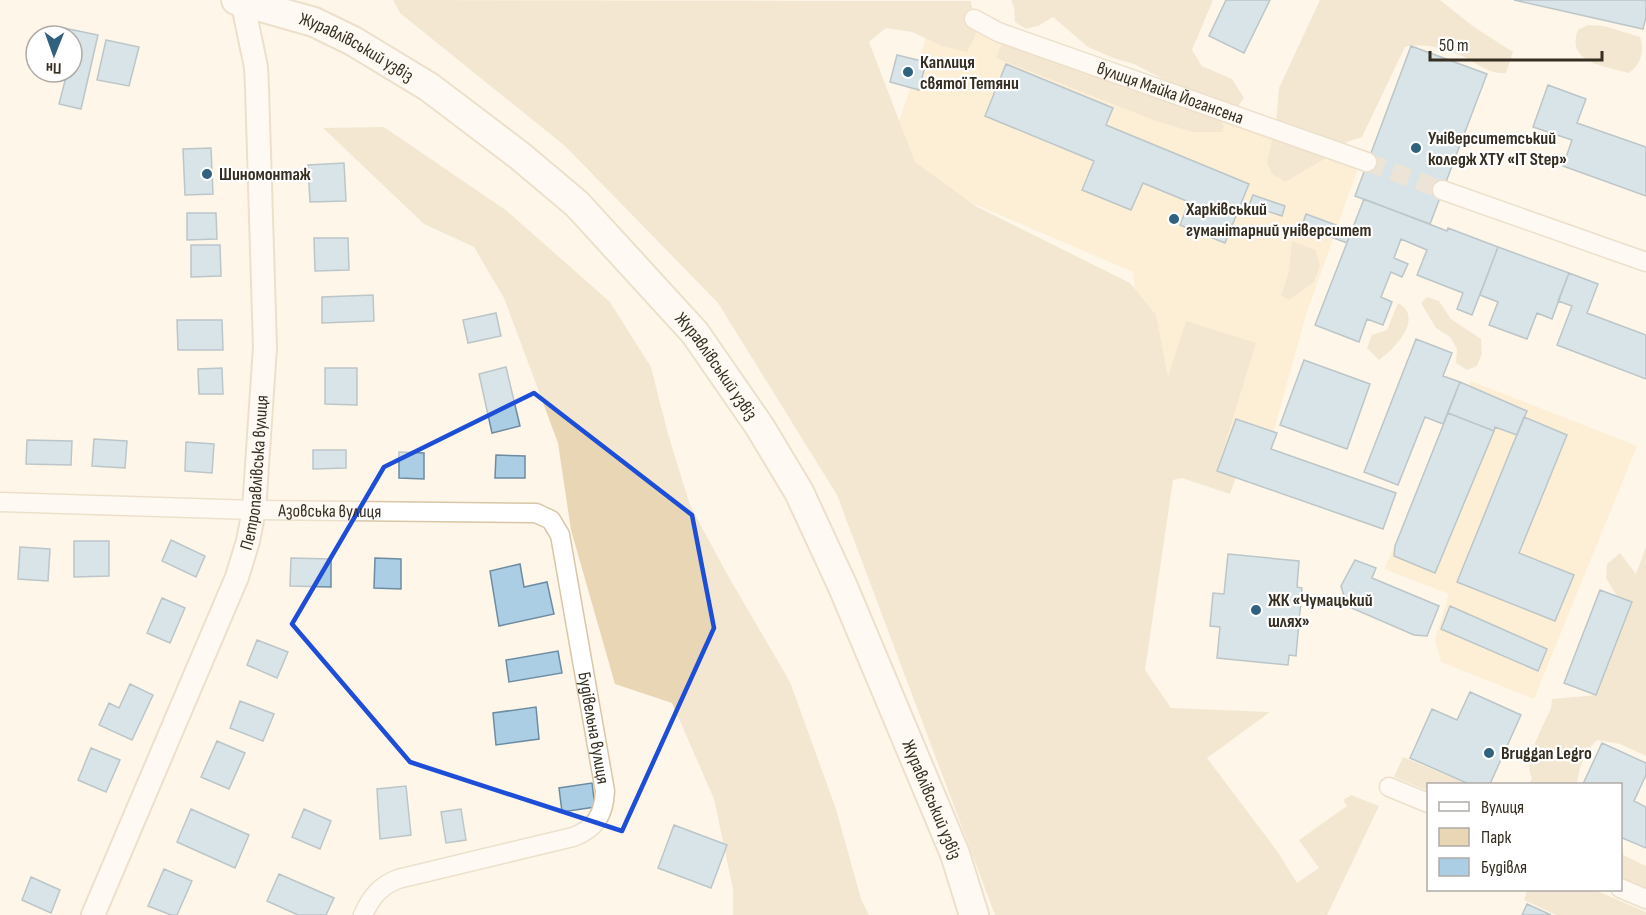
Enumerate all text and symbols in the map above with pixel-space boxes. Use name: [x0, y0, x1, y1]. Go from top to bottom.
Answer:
street label: Журавлівський узвіз: [297, 8, 417, 86]
north arrow: [24, 24, 84, 84]
scale bar: [1430, 24, 1602, 62]
text: 50 m: [1439, 35, 1469, 56]
place label: Каплиця святої Тетяни: [920, 52, 1019, 94]
text: Пн: [46, 58, 62, 77]
street label: вулиця Майка Йогансена: [1094, 58, 1246, 129]
marker: Каплиця святої Тетяни: [901, 65, 915, 79]
place label: Університетський коледж ХТУ «IT Step»: [1428, 128, 1567, 170]
marker: Університетський коледж ХТУ «IT Step»: [1409, 141, 1423, 155]
place label: Шиномонтаж: [219, 164, 311, 185]
marker: Шиномонтаж: [200, 167, 214, 181]
place label: Харківський гуманітарний університет: [1185, 199, 1372, 241]
marker: Харківський гуманітарний університет: [1167, 212, 1181, 226]
street label: Журавлівський узвіз: [670, 308, 762, 424]
street label: Петропавлівська вулиця: [236, 394, 273, 553]
street label: Азовська вулиця: [277, 500, 381, 522]
place label: ЖК «Чумацький шлях»: [1268, 590, 1373, 632]
marker: ЖК «Чумацький шлях»: [1249, 603, 1263, 617]
street label: Будівельна вулиця: [573, 670, 614, 786]
street label: Журавлівський узвіз: [897, 737, 966, 862]
place label: Bruggan Legro: [1501, 743, 1592, 764]
marker: Bruggan Legro: [1482, 746, 1496, 760]
legend: [1427, 783, 1622, 891]
text: Вулиця: [1481, 797, 1524, 818]
text: Парк: [1481, 827, 1512, 848]
text: Будівля: [1481, 857, 1527, 878]

